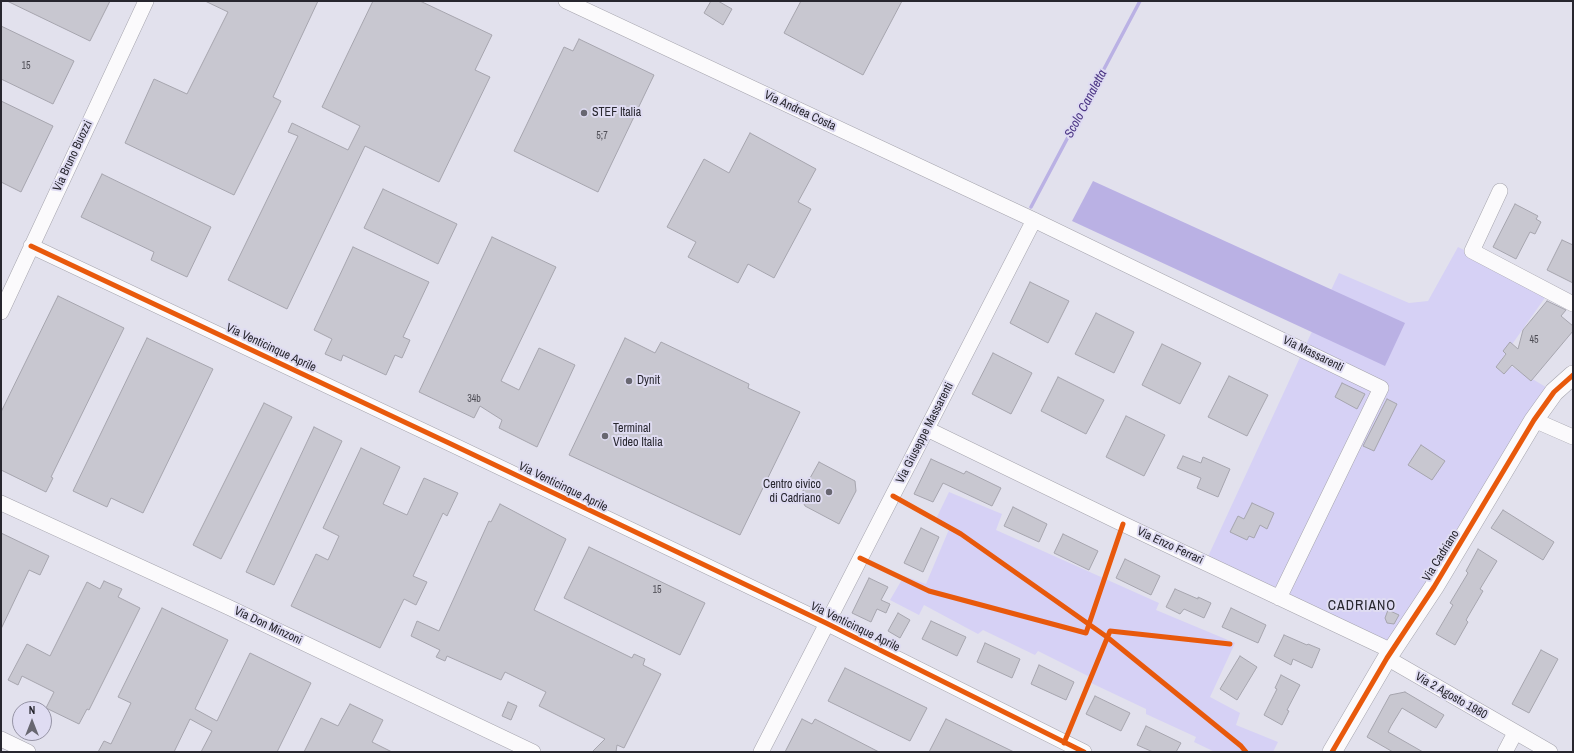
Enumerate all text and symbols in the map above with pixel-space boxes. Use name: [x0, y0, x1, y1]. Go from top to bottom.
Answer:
house number: 15: [21, 60, 31, 72]
water label: Scolo Canaletta: [1061, 67, 1111, 141]
street label: Via Andrea Costa: [762, 88, 838, 134]
place label: STEF Italia: [592, 106, 641, 120]
marker: STEF Italia: [579, 108, 589, 118]
street label: Via Bruno Buozzi: [50, 118, 96, 194]
house number: 5;7: [596, 130, 608, 142]
street label: Via Venticinque Aprile: [224, 321, 318, 375]
street label: Via Massarenti: [1280, 333, 1346, 375]
house number: 45: [1529, 334, 1539, 346]
place label: Dynit: [637, 374, 660, 388]
marker: Dynit: [624, 376, 634, 386]
street label: Via Giuseppe Massarenti: [893, 380, 957, 486]
house number: 34b: [467, 393, 481, 405]
place label: Terminal Video Italia: [613, 422, 663, 450]
marker: Terminal Video Italia: [600, 431, 610, 441]
street label: Via Venticinque Aprile: [516, 459, 610, 515]
place label: Centro civico di Cadriano: [763, 478, 821, 506]
marker: Centro civico di Cadriano: [824, 487, 834, 497]
street label: Via Enzo Ferrari: [1135, 524, 1205, 568]
street label: Via Cadriano: [1420, 528, 1462, 584]
house number: 15: [652, 584, 662, 596]
district label: CADRIANO: [1328, 598, 1396, 614]
street label: Via Venticinque Aprile: [808, 599, 902, 655]
street label: Via Don Minzoni: [232, 604, 304, 648]
street label: Via 2 Agosto 1980: [1412, 670, 1490, 722]
north arrow: [12, 701, 52, 741]
text: N: [29, 703, 35, 717]

